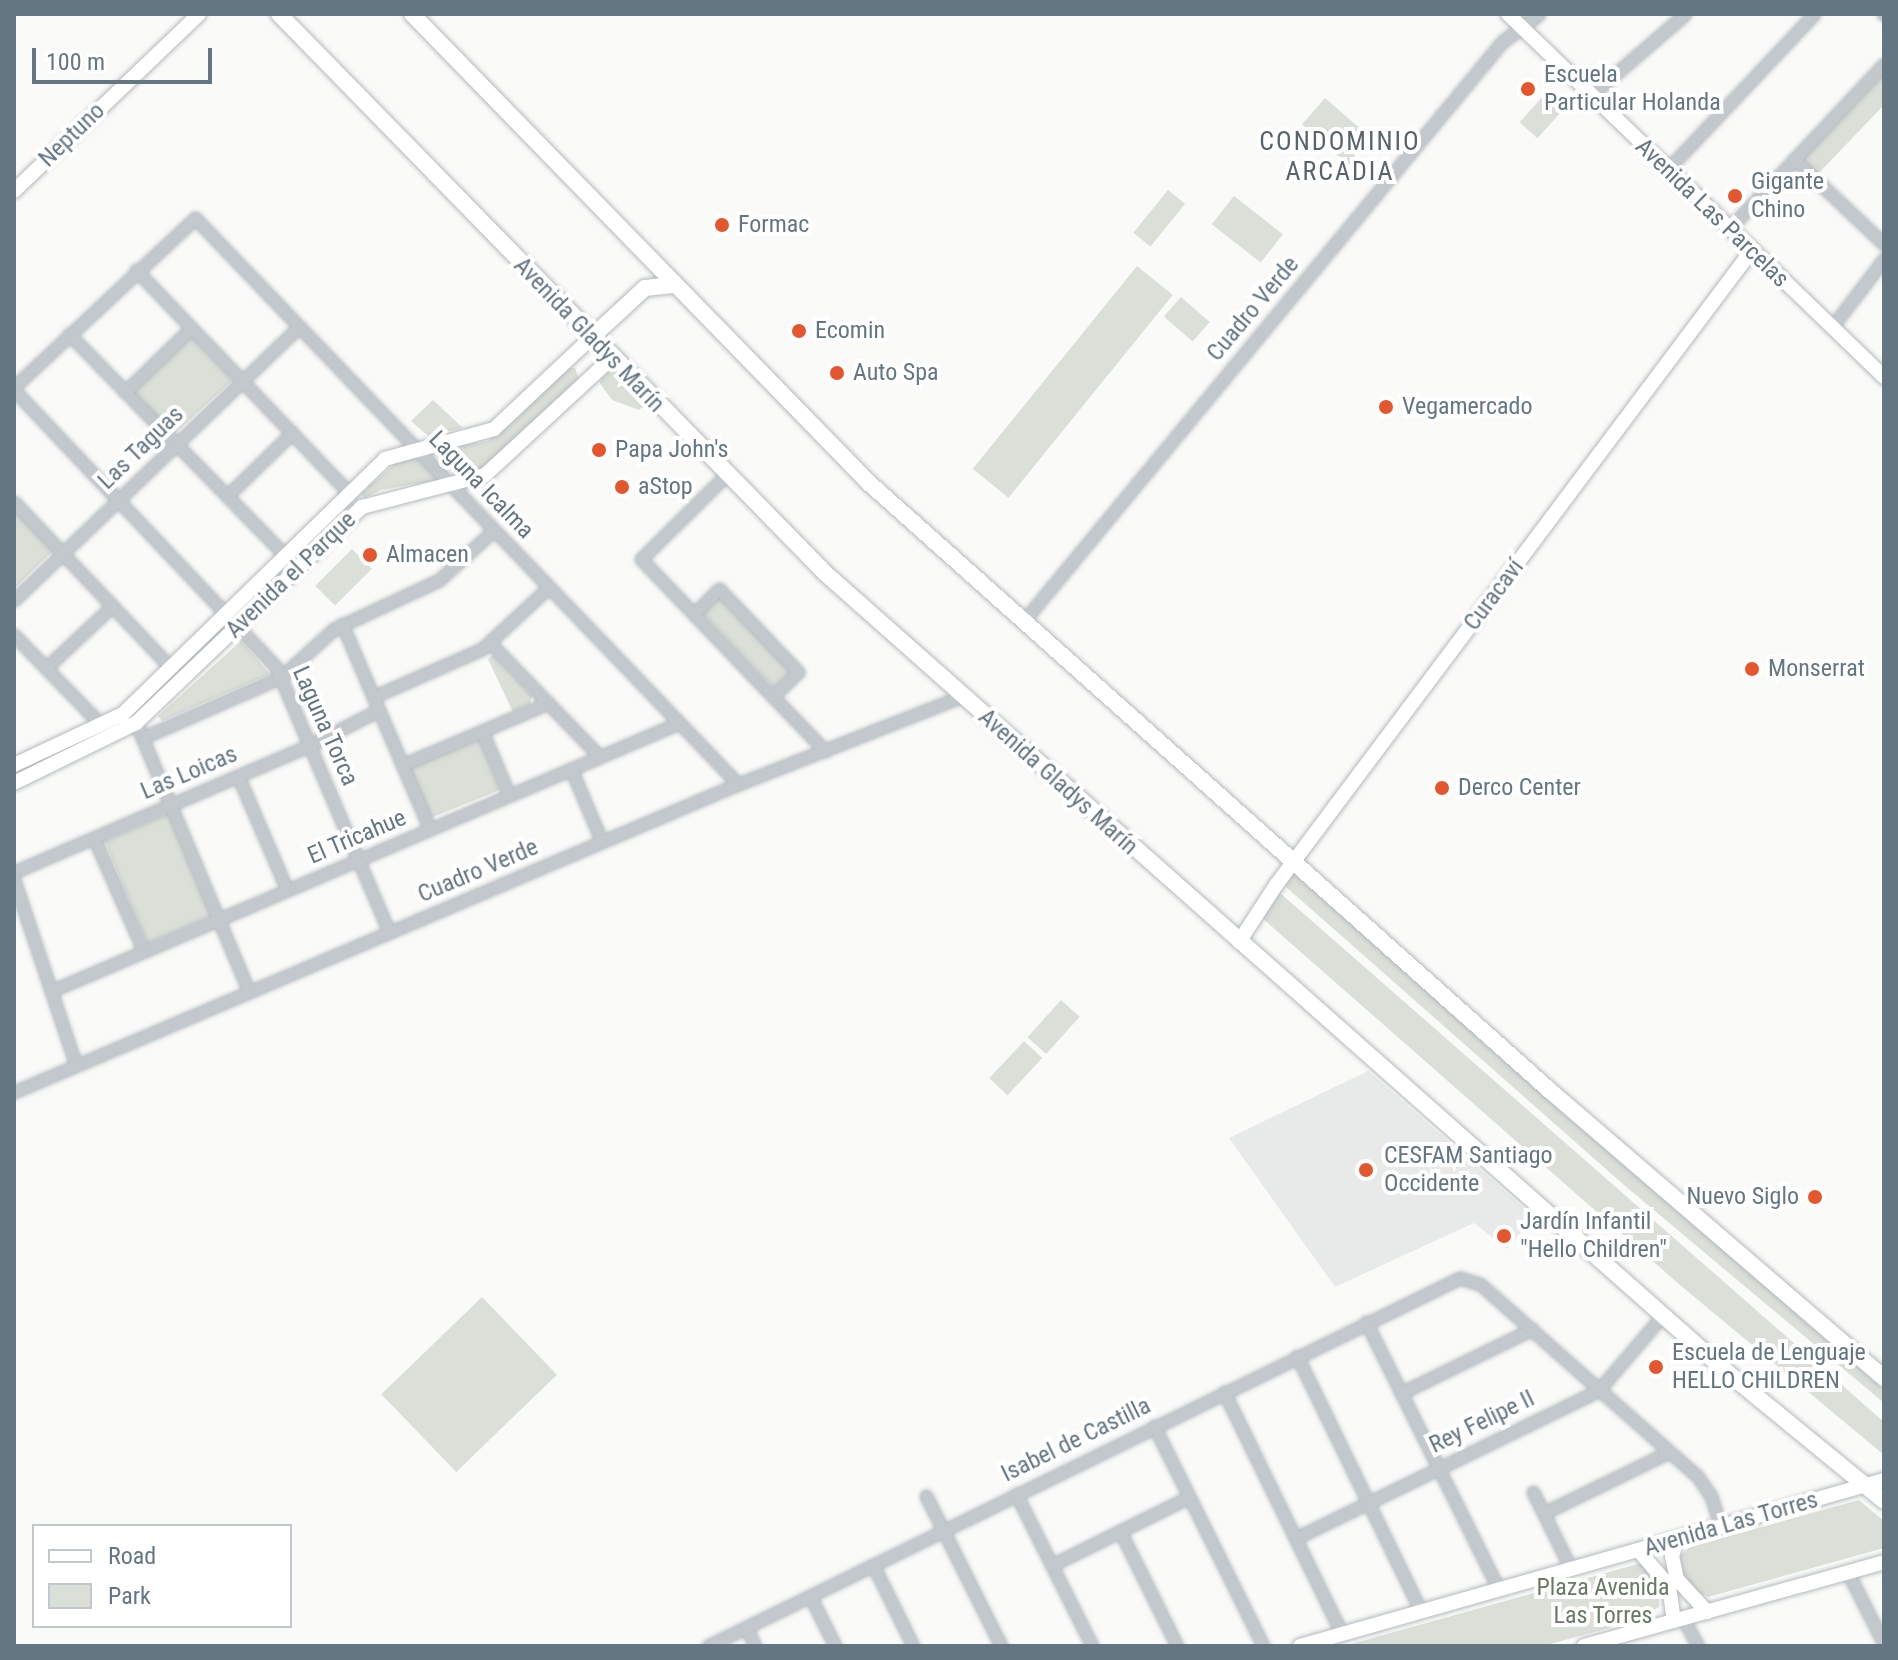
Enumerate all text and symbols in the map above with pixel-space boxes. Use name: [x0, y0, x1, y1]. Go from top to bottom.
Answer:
scale bar: [36, 32, 216, 82]
text: 100 m: [46, 48, 105, 76]
place label: Escuela Particular Holanda: [1544, 61, 1721, 117]
marker: Escuela Particular Holanda: [1519, 80, 1537, 98]
street label: Neptuno: [33, 97, 111, 173]
district label: CONDOMINIO ARCADIA: [1259, 126, 1421, 188]
street label: Avenida Las Parcelas: [1629, 132, 1795, 294]
place label: Gigante Chino: [1751, 168, 1824, 224]
marker: Gigante Chino: [1726, 187, 1744, 205]
place label: Formac: [738, 211, 809, 239]
marker: Formac: [713, 216, 731, 234]
street label: Avenida Gladys Marín: [508, 251, 670, 419]
street label: Cuadro Verde: [1201, 251, 1305, 367]
place label: Ecomin: [815, 317, 885, 345]
marker: Ecomin: [790, 322, 808, 340]
place label: Auto Spa: [853, 359, 939, 387]
marker: Auto Spa: [828, 364, 846, 382]
place label: Vegamercado: [1402, 393, 1532, 421]
marker: Vegamercado: [1377, 398, 1395, 416]
street label: Las Taguas: [92, 400, 190, 496]
street label: Laguna Icalma: [422, 425, 540, 545]
place label: Papa John's: [615, 436, 728, 464]
marker: Papa John's: [590, 441, 608, 459]
place label: aStop: [638, 473, 693, 501]
marker: aStop: [613, 478, 631, 496]
street label: Avenida el Parque: [220, 506, 362, 644]
place label: Almacen: [386, 541, 469, 569]
marker: Almacen: [361, 546, 379, 564]
street label: Curacaví: [1458, 554, 1530, 636]
place label: Monserrat: [1768, 655, 1865, 683]
marker: Monserrat: [1743, 660, 1761, 678]
street label: Laguna Torca: [286, 662, 364, 790]
street label: Avenida Gladys Marín: [972, 703, 1144, 861]
street label: Las Loicas: [136, 740, 242, 806]
place label: Derco Center: [1458, 774, 1581, 802]
marker: Derco Center: [1433, 779, 1451, 797]
street label: El Tricahue: [303, 803, 411, 871]
street label: Cuadro Verde: [414, 833, 542, 909]
place label: CESFAM Santiago Occidente: [1384, 1142, 1553, 1198]
marker: CESFAM Santiago Occidente: [1355, 1159, 1377, 1181]
place label: Nuevo Siglo: [1686, 1183, 1799, 1211]
marker: Nuevo Siglo: [1806, 1188, 1824, 1206]
place label: Jardín Infantil "Hello Children": [1520, 1208, 1667, 1264]
marker: Jardín Infantil "Hello Children": [1495, 1227, 1513, 1245]
place label: Escuela de Lenguaje HELLO CHILDREN: [1672, 1339, 1866, 1395]
marker: Escuela de Lenguaje HELLO CHILDREN: [1647, 1358, 1665, 1376]
street label: Rey Felipe II: [1425, 1384, 1539, 1460]
street label: Isabel de Castilla: [997, 1391, 1155, 1489]
street label: Avenida Las Torres: [1641, 1485, 1821, 1563]
legend: [32, 1524, 292, 1628]
text: Road: [108, 1542, 156, 1570]
park label: Plaza Avenida Las Torres: [1537, 1574, 1669, 1630]
text: Park: [108, 1582, 151, 1610]

